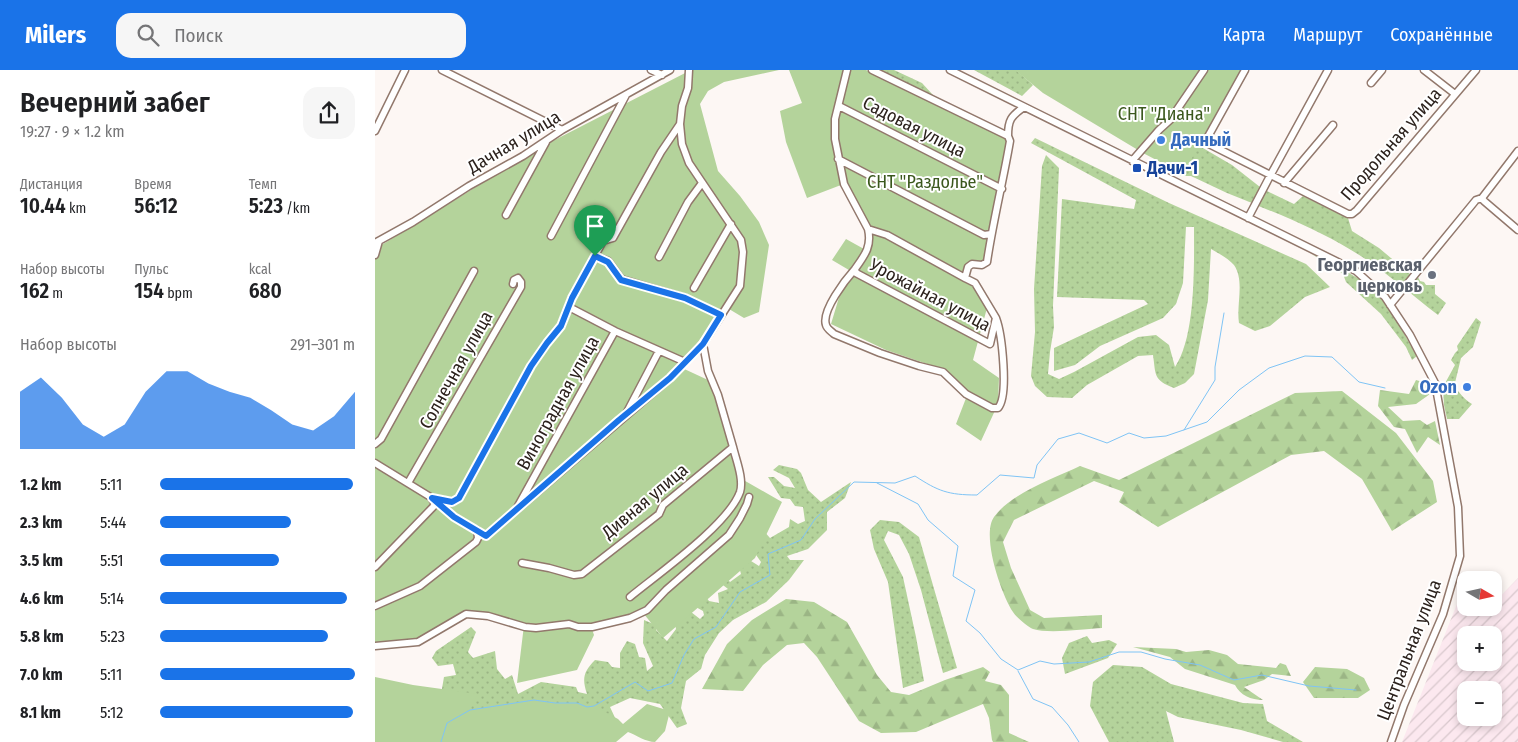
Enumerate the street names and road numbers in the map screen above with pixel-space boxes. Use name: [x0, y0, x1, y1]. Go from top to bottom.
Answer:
street label: Продольная улица: [1336, 83, 1446, 205]
street label: Садовая улица: [859, 92, 969, 162]
street label: Дачная улица: [463, 106, 565, 179]
street label: Урожайная улица: [865, 253, 994, 336]
street label: Солнечная улица: [415, 307, 498, 433]
street label: Виноградная улица: [512, 332, 604, 474]
street label: Дивная улица: [597, 459, 693, 544]
street label: Центральная улица: [1372, 576, 1446, 724]

